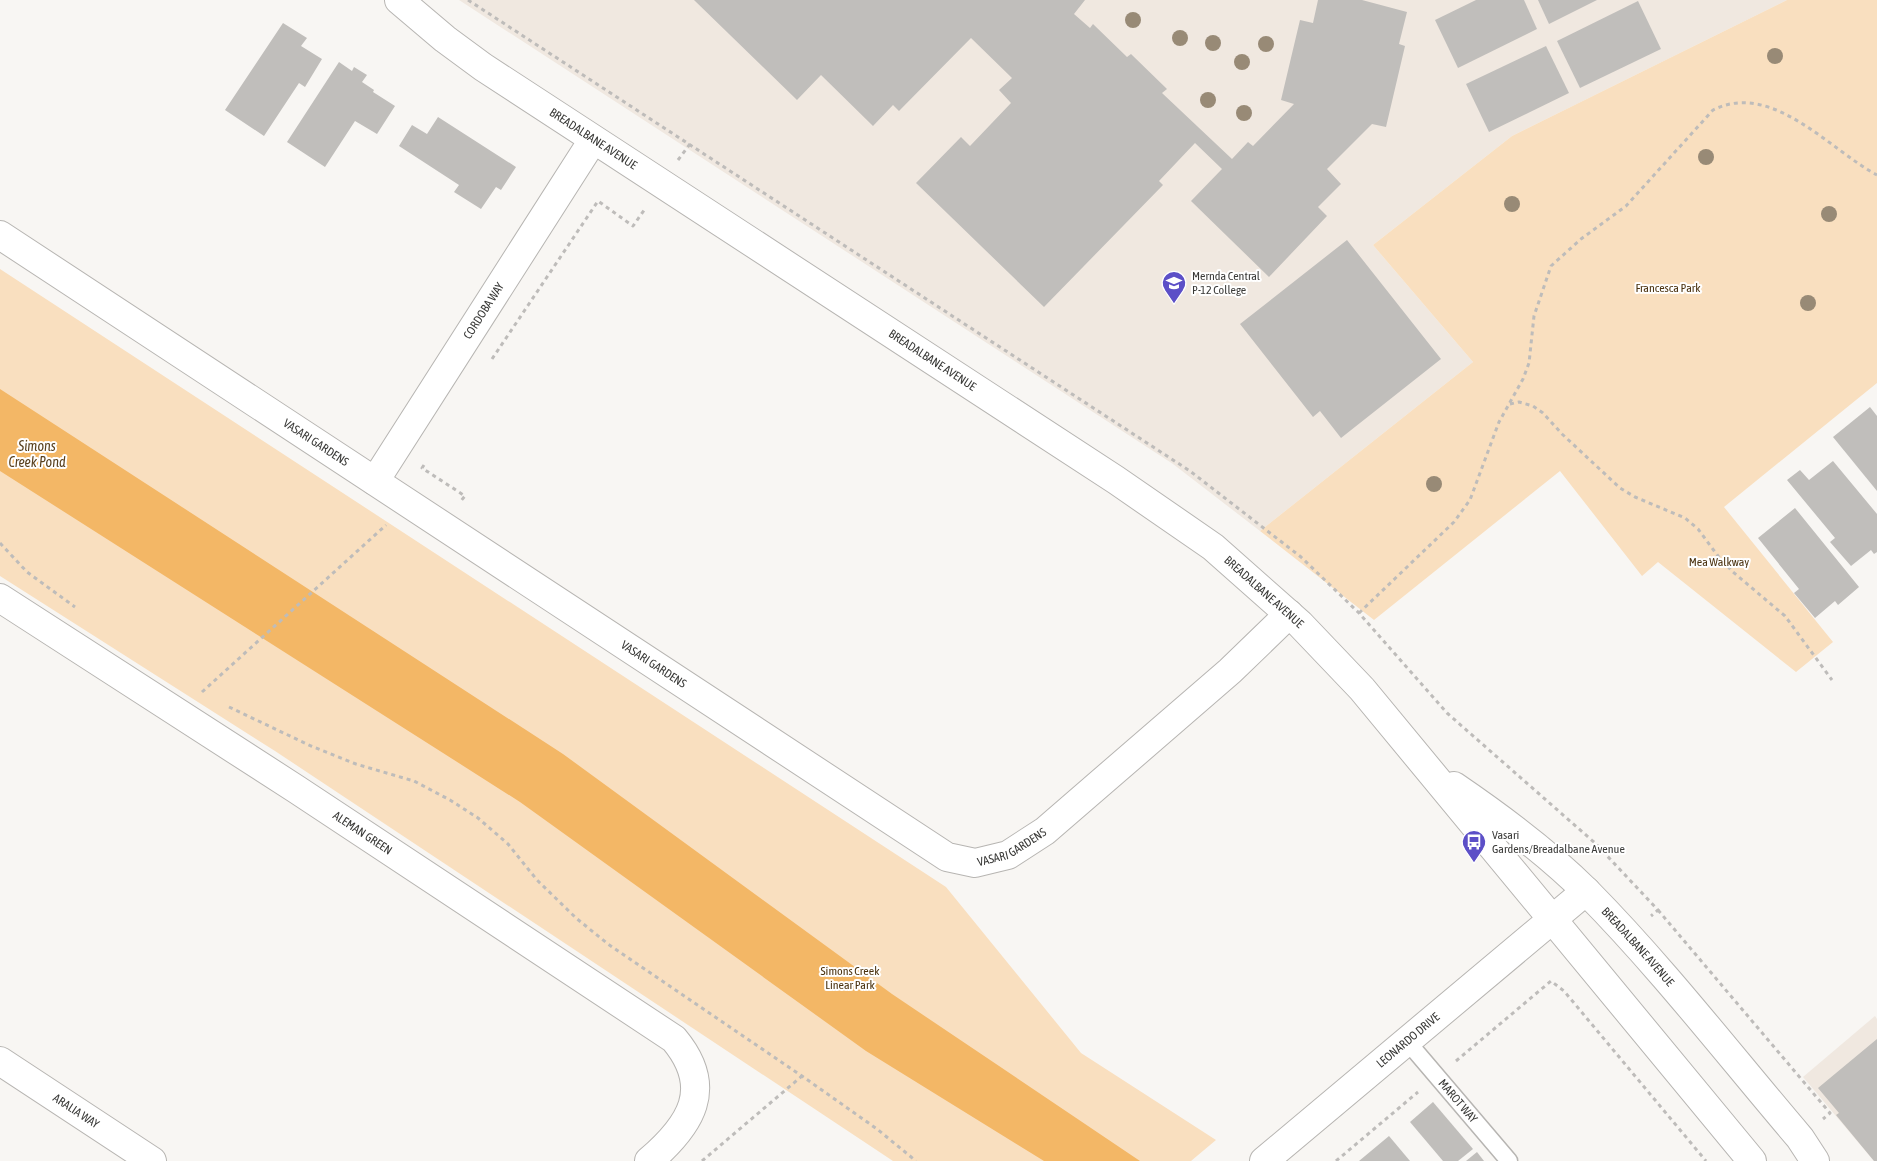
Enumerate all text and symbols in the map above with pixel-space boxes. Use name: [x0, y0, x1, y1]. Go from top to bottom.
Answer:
street label: BREADALBANE AVENUE: [547, 105, 639, 172]
place label: Mernda Central P-12 College: [1192, 269, 1261, 297]
school or university icon: Mernda Central P-12 College: [1161, 270, 1187, 304]
street label: CORDOBA WAY: [461, 279, 507, 342]
park label: Francesca Park: [1635, 281, 1701, 295]
street label: BREADALBANE AVENUE: [886, 327, 979, 394]
street label: VASARI GARDENS: [281, 416, 351, 469]
water label: Simons Creek Pond: [8, 438, 66, 470]
street label: BREADALBANE AVENUE: [1221, 553, 1306, 631]
park label: Mea Walkway: [1689, 555, 1749, 569]
street label: VASARI GARDENS: [618, 638, 689, 691]
street label: ALEMAN GREEN: [330, 808, 395, 858]
street label: VASARI GARDENS: [976, 825, 1049, 869]
place label: Vasari Gardens/Breadalbane Avenue: [1492, 828, 1625, 856]
bus stop icon: Vasari Gardens/Breadalbane Avenue: [1461, 829, 1487, 863]
street label: BREADALBANE AVENUE: [1599, 904, 1677, 989]
park label: Simons Creek Linear Park: [821, 964, 880, 992]
street label: LEONARDO DRIVE: [1374, 1010, 1442, 1071]
street label: MAROT WAY: [1435, 1076, 1481, 1126]
street label: ARALIA WAY: [50, 1091, 102, 1132]

